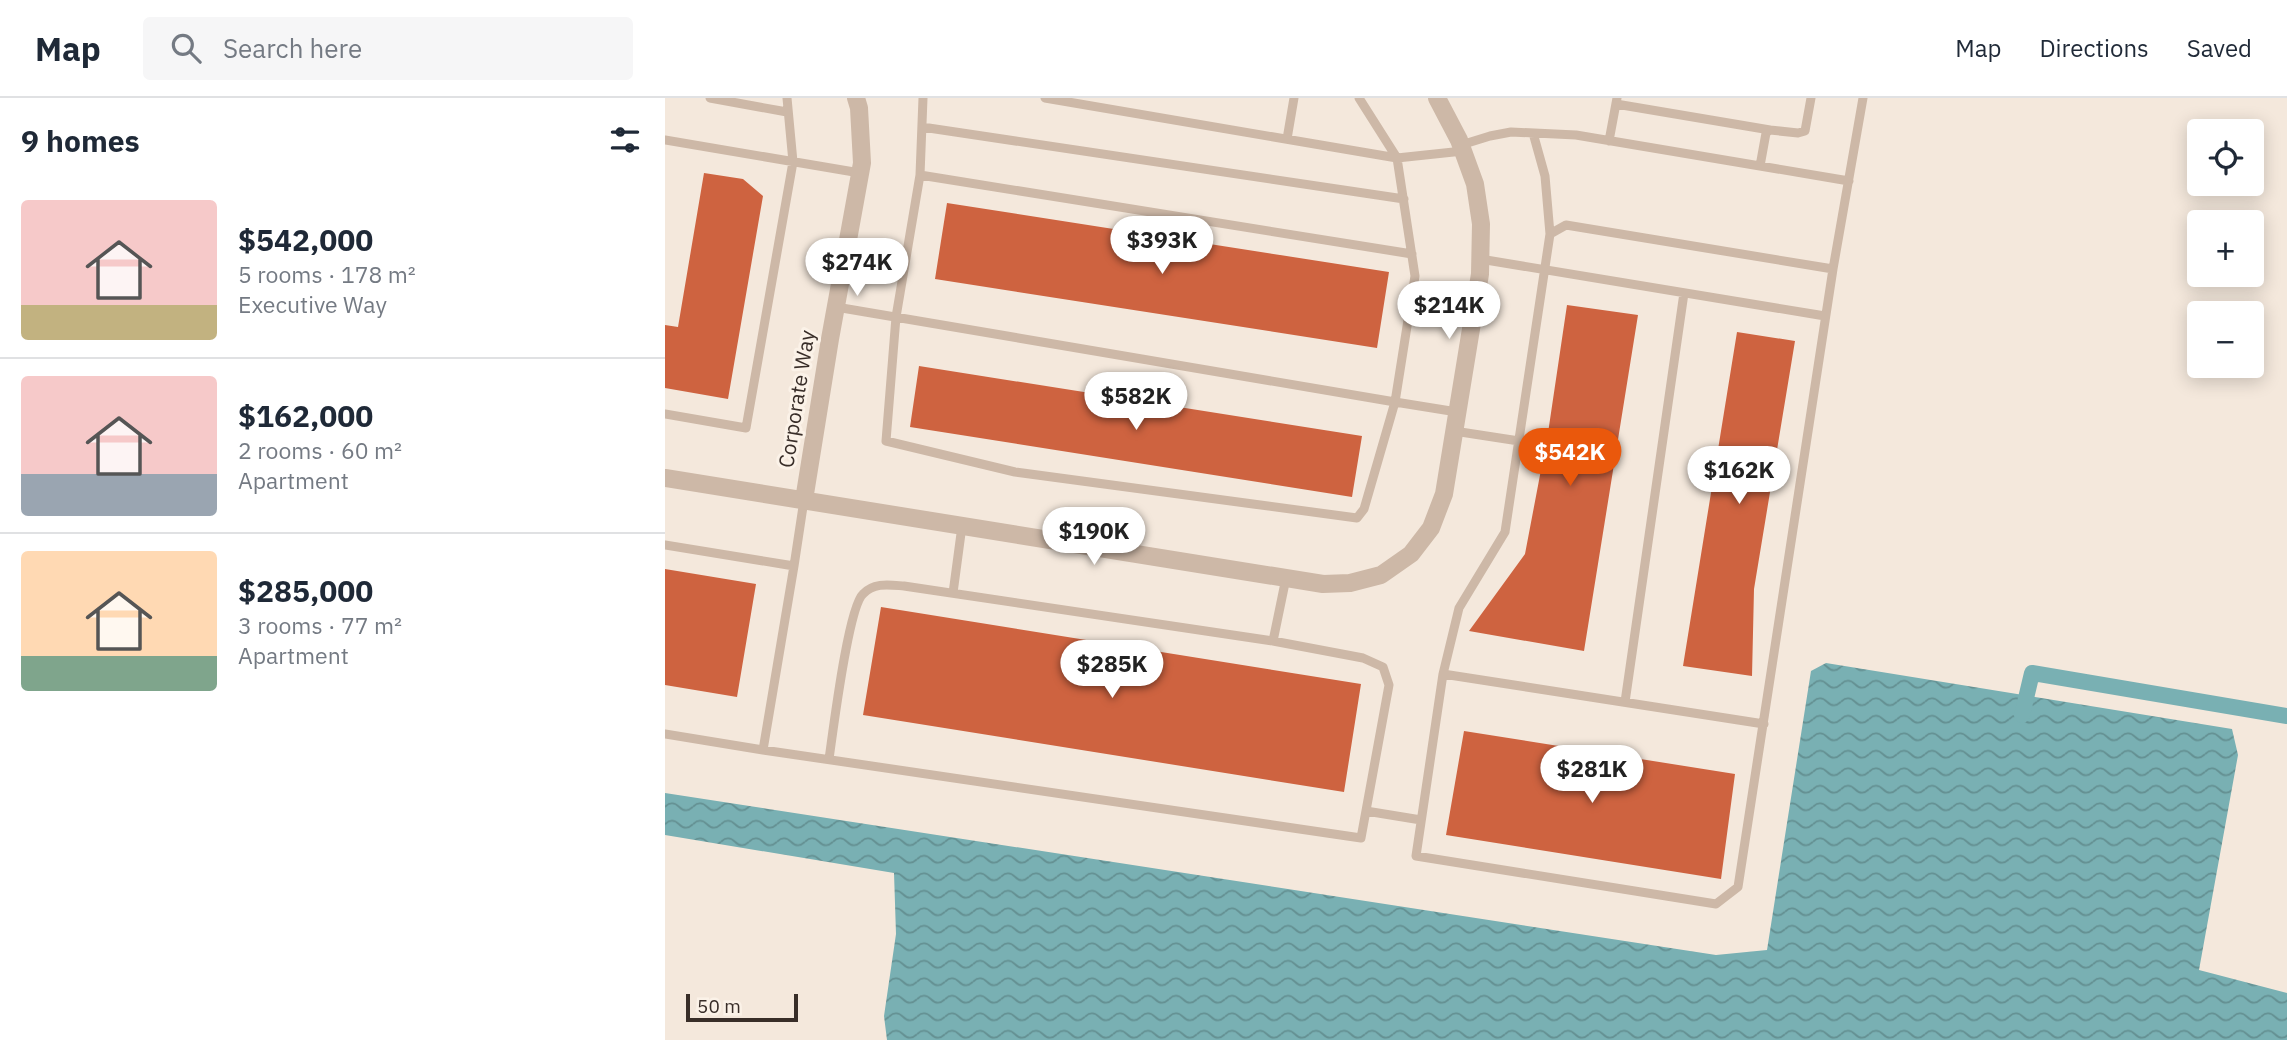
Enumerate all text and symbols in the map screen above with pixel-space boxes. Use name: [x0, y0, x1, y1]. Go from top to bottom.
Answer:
search box: [143, 17, 633, 80]
text: Map: [35, 27, 101, 70]
icon: search: [167, 29, 205, 67]
text: Search here: [223, 31, 362, 65]
text: Map: [1955, 32, 2001, 64]
text: Directions: [2039, 32, 2149, 64]
text: Saved: [2187, 32, 2252, 64]
map controls: [2187, 119, 2264, 378]
button: locate: [2187, 119, 2264, 196]
text: 9 homes: [21, 121, 140, 160]
icon: filters: [606, 121, 644, 159]
button: +: [2187, 210, 2264, 287]
pin: $393K: [1113, 216, 1211, 276]
text: $542,000: [238, 220, 373, 259]
text: $393K: [1126, 224, 1198, 254]
icon: home: [77, 228, 161, 312]
pin: $274K: [808, 238, 906, 298]
text: $274K: [821, 246, 893, 276]
text: 5 rooms · 178 m²: [238, 259, 416, 289]
pin: $214K: [1400, 282, 1498, 341]
text: Executive Way: [238, 289, 387, 319]
text: $214K: [1413, 289, 1485, 319]
button: −: [2187, 301, 2264, 378]
street label: Corporate Way: [771, 327, 821, 470]
pin: $582K: [1087, 372, 1185, 432]
text: $582K: [1100, 380, 1172, 410]
text: $162,000: [238, 396, 373, 435]
icon: home: [77, 404, 161, 488]
pin: $542K: [1521, 428, 1619, 488]
text: 2 rooms · 60 m²: [238, 435, 402, 465]
text: $542K: [1534, 436, 1606, 466]
pin: $162K: [1690, 446, 1788, 506]
text: $162K: [1703, 454, 1775, 484]
text: Apartment: [238, 465, 349, 495]
pin: $190K: [1045, 508, 1143, 567]
text: $190K: [1058, 515, 1130, 545]
text: $285,000: [238, 571, 373, 610]
icon: home: [77, 579, 161, 663]
text: 3 rooms · 77 m²: [238, 610, 402, 640]
text: Apartment: [238, 640, 349, 670]
pin: $285K: [1063, 640, 1161, 700]
text: $285K: [1076, 648, 1148, 678]
pin: $281K: [1543, 746, 1641, 805]
text: $281K: [1556, 753, 1628, 783]
scale bar: [686, 991, 798, 1023]
text: 50 m: [697, 994, 741, 1018]

